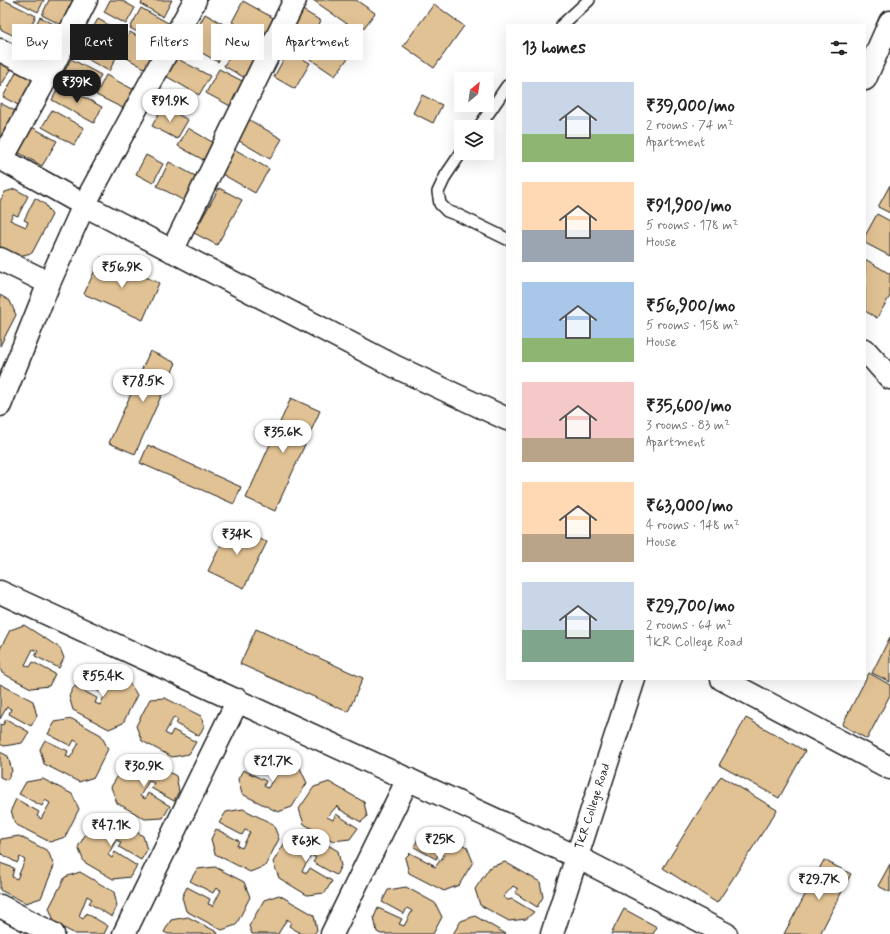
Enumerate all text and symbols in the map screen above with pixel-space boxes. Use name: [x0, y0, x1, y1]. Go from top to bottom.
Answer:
chip: Buy: [12, 24, 62, 60]
chip: Rent: [70, 24, 128, 60]
chip: Filters: [136, 24, 203, 60]
chip: New: [211, 24, 264, 60]
chip: Apartment: [272, 24, 363, 60]
text: 13 homes: [522, 37, 586, 59]
icon: filters: [828, 37, 850, 59]
pin: ₹39K: [53, 70, 101, 104]
north arrow: [454, 72, 494, 112]
map controls: [454, 72, 494, 160]
text: ₹39K: [62, 74, 92, 91]
pin: ₹91.9K: [137, 89, 203, 123]
text: ₹91.9K: [151, 93, 189, 110]
text: ₹39,000/mo: [646, 95, 735, 117]
icon: home: [554, 98, 602, 146]
text: 2 rooms · 74 m²: [646, 117, 733, 134]
button: layers: [454, 120, 494, 160]
text: Apartment: [646, 134, 705, 151]
text: ₹91,900/mo: [646, 195, 731, 217]
icon: home: [554, 198, 602, 246]
text: 5 rooms · 178 m²: [646, 217, 738, 234]
text: House: [646, 234, 677, 251]
pin: ₹56.9K: [89, 255, 155, 289]
text: ₹56.9K: [102, 259, 142, 276]
text: ₹56,900/mo: [646, 295, 735, 317]
icon: home: [554, 298, 602, 346]
text: 5 rooms · 158 m²: [646, 317, 739, 334]
text: House: [646, 334, 677, 351]
pin: ₹78.5K: [110, 369, 176, 403]
text: ₹78.5K: [122, 373, 164, 390]
text: ₹35,600/mo: [646, 395, 732, 417]
icon: home: [554, 398, 602, 446]
text: 3 rooms · 83 m²: [646, 417, 730, 434]
pin: ₹35.6K: [250, 420, 316, 454]
text: ₹35.6K: [264, 424, 302, 441]
text: Apartment: [646, 434, 705, 451]
text: ₹63,000/mo: [646, 495, 733, 517]
icon: home: [554, 498, 602, 546]
text: 4 rooms · 148 m²: [646, 517, 740, 534]
pin: ₹34K: [213, 522, 261, 556]
text: ₹34K: [222, 526, 252, 543]
text: House: [646, 534, 677, 551]
text: ₹29,700/mo: [646, 595, 735, 617]
icon: home: [554, 598, 602, 646]
text: 2 rooms · 64 m²: [646, 617, 732, 634]
text: TKR College Road: [646, 634, 743, 651]
pin: ₹55.4K: [70, 664, 136, 698]
text: ₹55.4K: [82, 668, 124, 685]
pin: ₹21.7K: [240, 749, 306, 783]
text: ₹21.7K: [253, 753, 293, 770]
pin: ₹30.9K: [111, 754, 177, 788]
text: ₹30.9K: [124, 758, 164, 775]
street label: TKR College Road: [572, 761, 614, 851]
pin: ₹47.1K: [78, 813, 144, 847]
text: ₹47.1K: [91, 817, 131, 834]
pin: ₹25K: [416, 827, 464, 861]
pin: ₹63K: [282, 829, 330, 863]
text: ₹25K: [425, 831, 455, 848]
text: ₹63K: [292, 833, 320, 850]
pin: ₹29.7K: [786, 867, 852, 901]
text: ₹29.7K: [798, 871, 840, 888]

